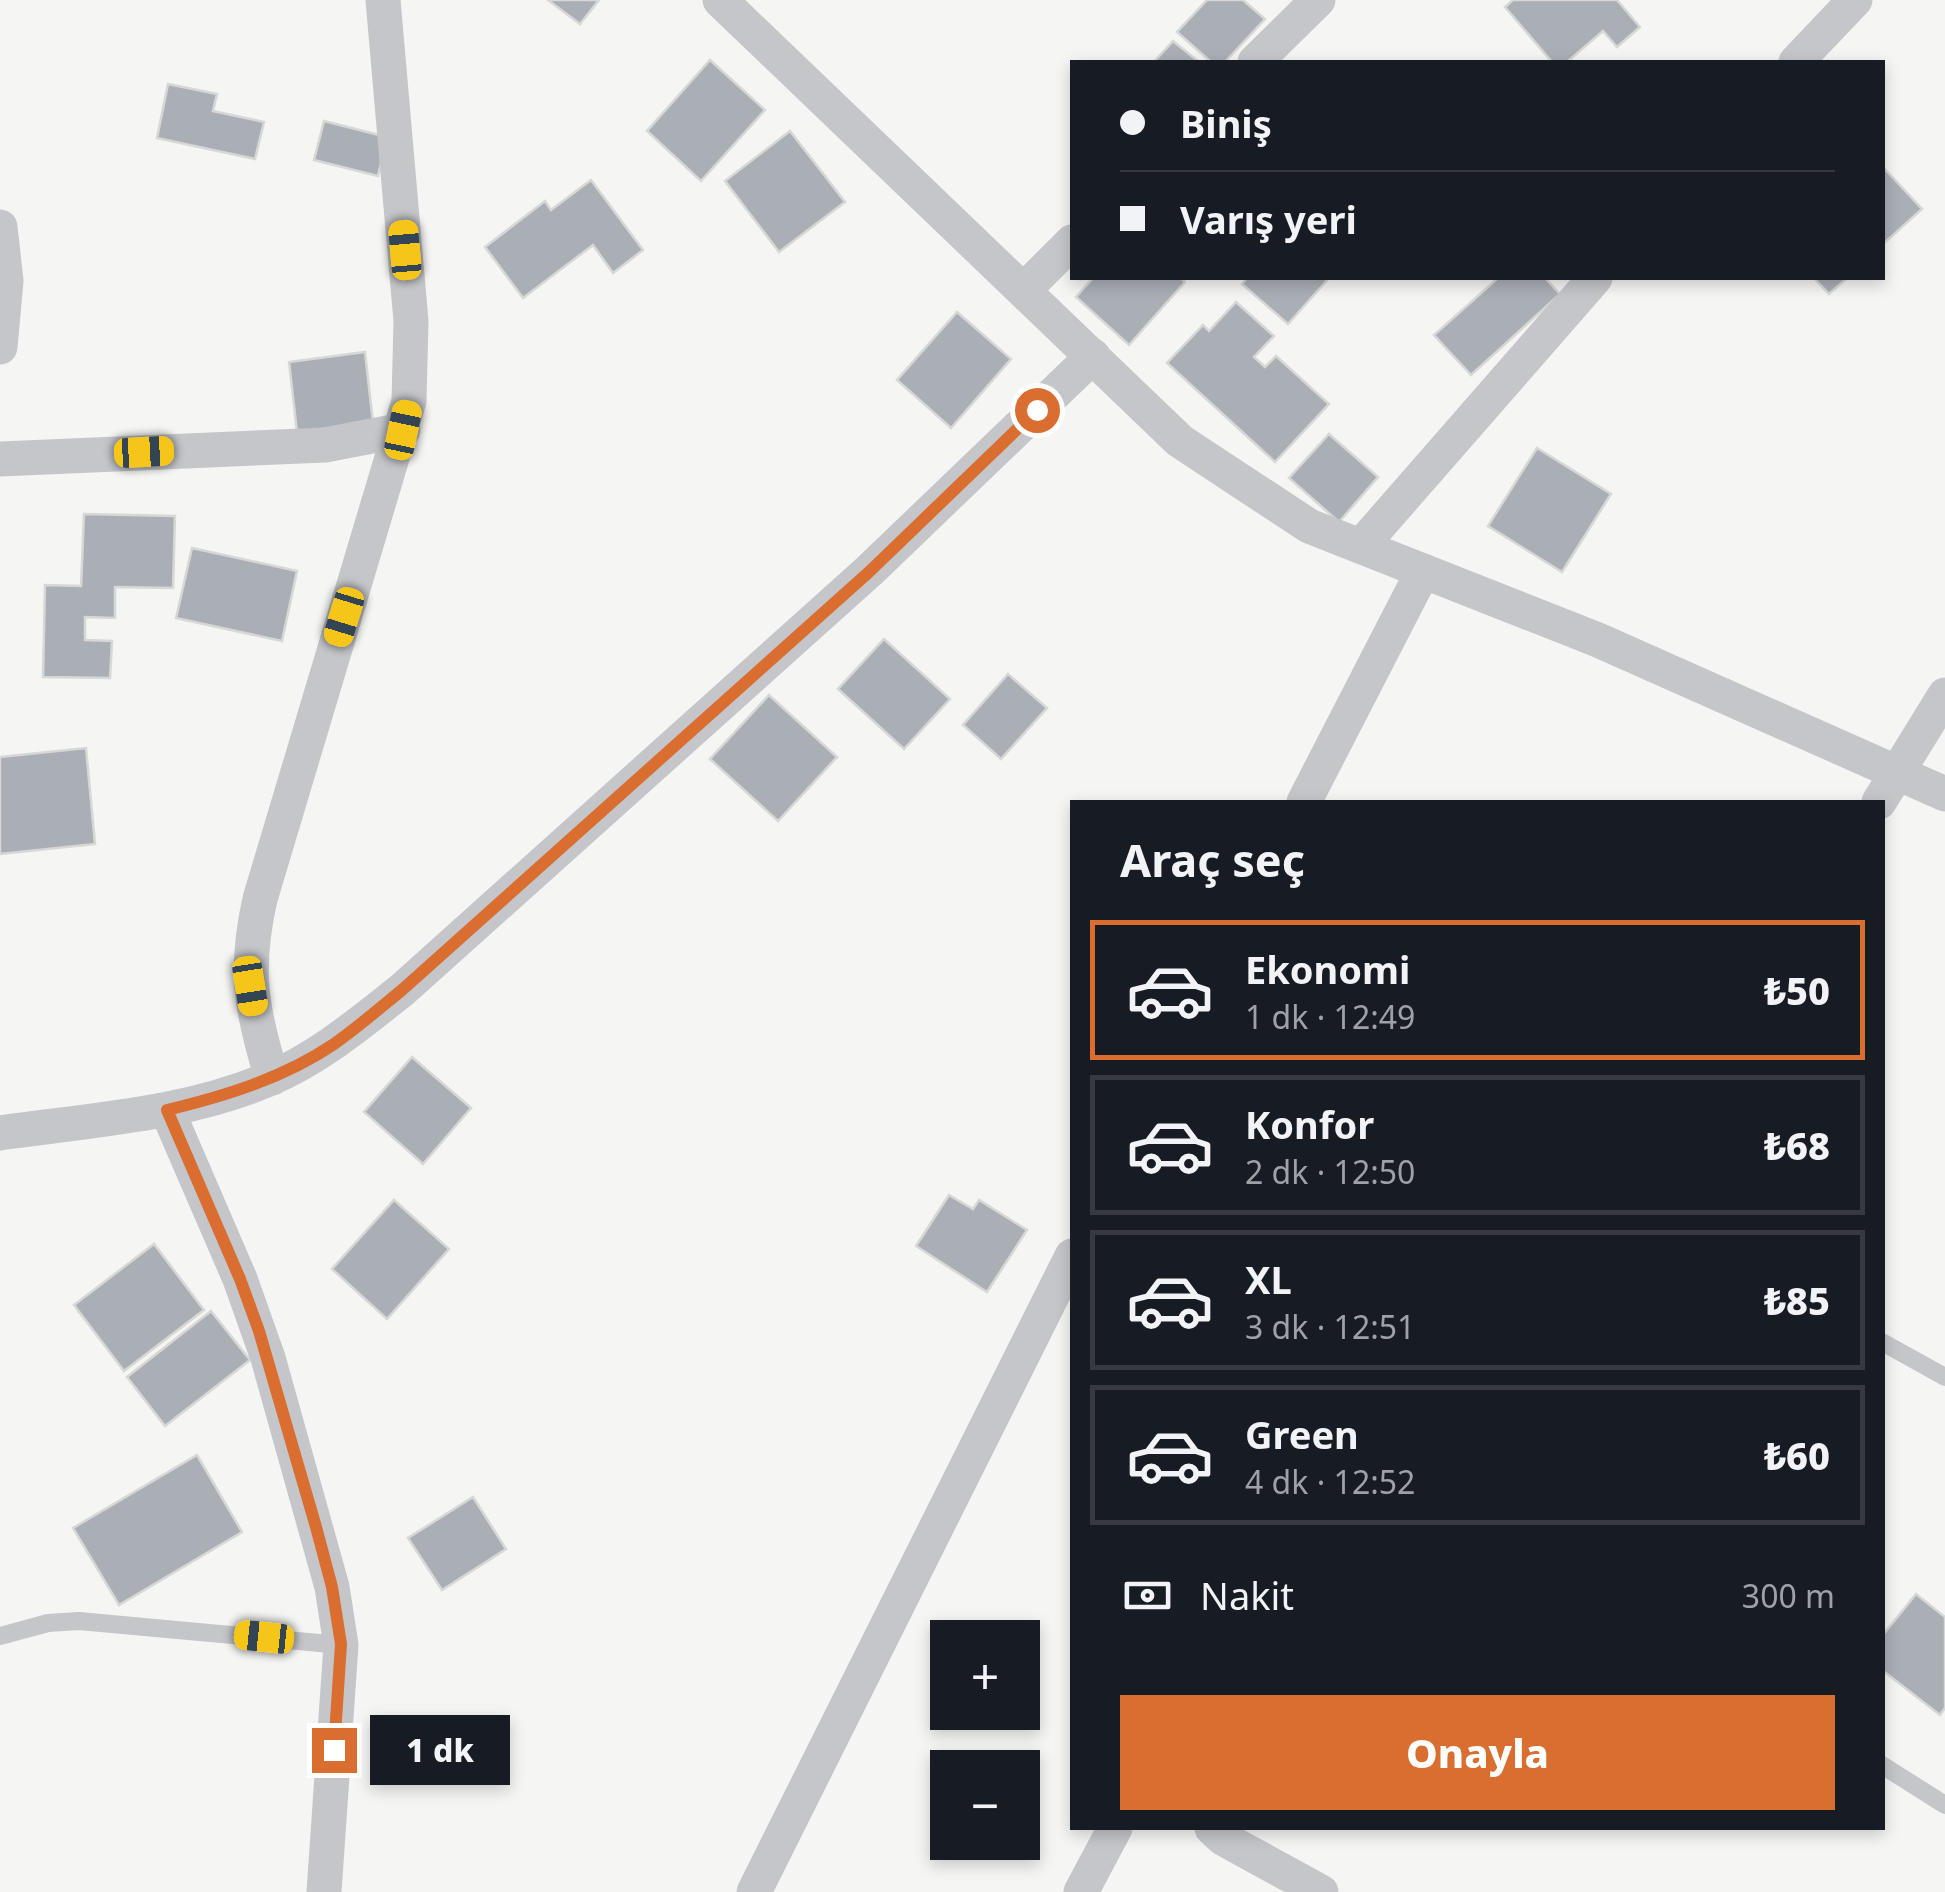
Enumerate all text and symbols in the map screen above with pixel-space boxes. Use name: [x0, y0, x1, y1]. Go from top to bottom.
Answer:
text: Biniş: [1180, 97, 1272, 149]
text: Varış yeri: [1180, 193, 1357, 245]
car: [387, 219, 423, 281]
route start: [1015, 388, 1060, 433]
car: [382, 398, 424, 462]
car: [113, 435, 175, 469]
car: [321, 584, 367, 650]
text: Araç seç: [1120, 829, 1305, 890]
text: Ekonomi: [1245, 943, 1410, 995]
icon: car: [1125, 945, 1215, 1035]
car: [230, 954, 270, 1018]
text: ₺50: [1764, 964, 1830, 1016]
text: 1 dk · 12:49: [1245, 995, 1415, 1038]
text: Konfor: [1245, 1098, 1374, 1150]
icon: car: [1125, 1100, 1215, 1190]
text: ₺68: [1764, 1119, 1830, 1171]
text: 2 dk · 12:50: [1245, 1150, 1415, 1193]
text: XL: [1245, 1253, 1292, 1305]
icon: car: [1125, 1255, 1215, 1345]
text: ₺85: [1764, 1274, 1830, 1326]
text: 3 dk · 12:51: [1245, 1305, 1415, 1348]
text: Green: [1245, 1408, 1359, 1460]
icon: car: [1125, 1410, 1215, 1500]
text: ₺60: [1764, 1429, 1830, 1481]
text: 4 dk · 12:52: [1245, 1460, 1415, 1503]
icon: cash: [1120, 1568, 1175, 1623]
text: Nakit: [1200, 1569, 1294, 1621]
text: 300 m: [1742, 1574, 1835, 1617]
car: [233, 1619, 295, 1655]
map controls: [930, 1620, 1040, 1860]
button: +: [930, 1620, 1040, 1730]
button: Onayla: [1120, 1695, 1835, 1810]
callout: 1 dk: [369, 1715, 509, 1785]
route end: [312, 1728, 357, 1773]
text: 1 dk: [406, 1728, 474, 1771]
button: −: [930, 1750, 1040, 1860]

